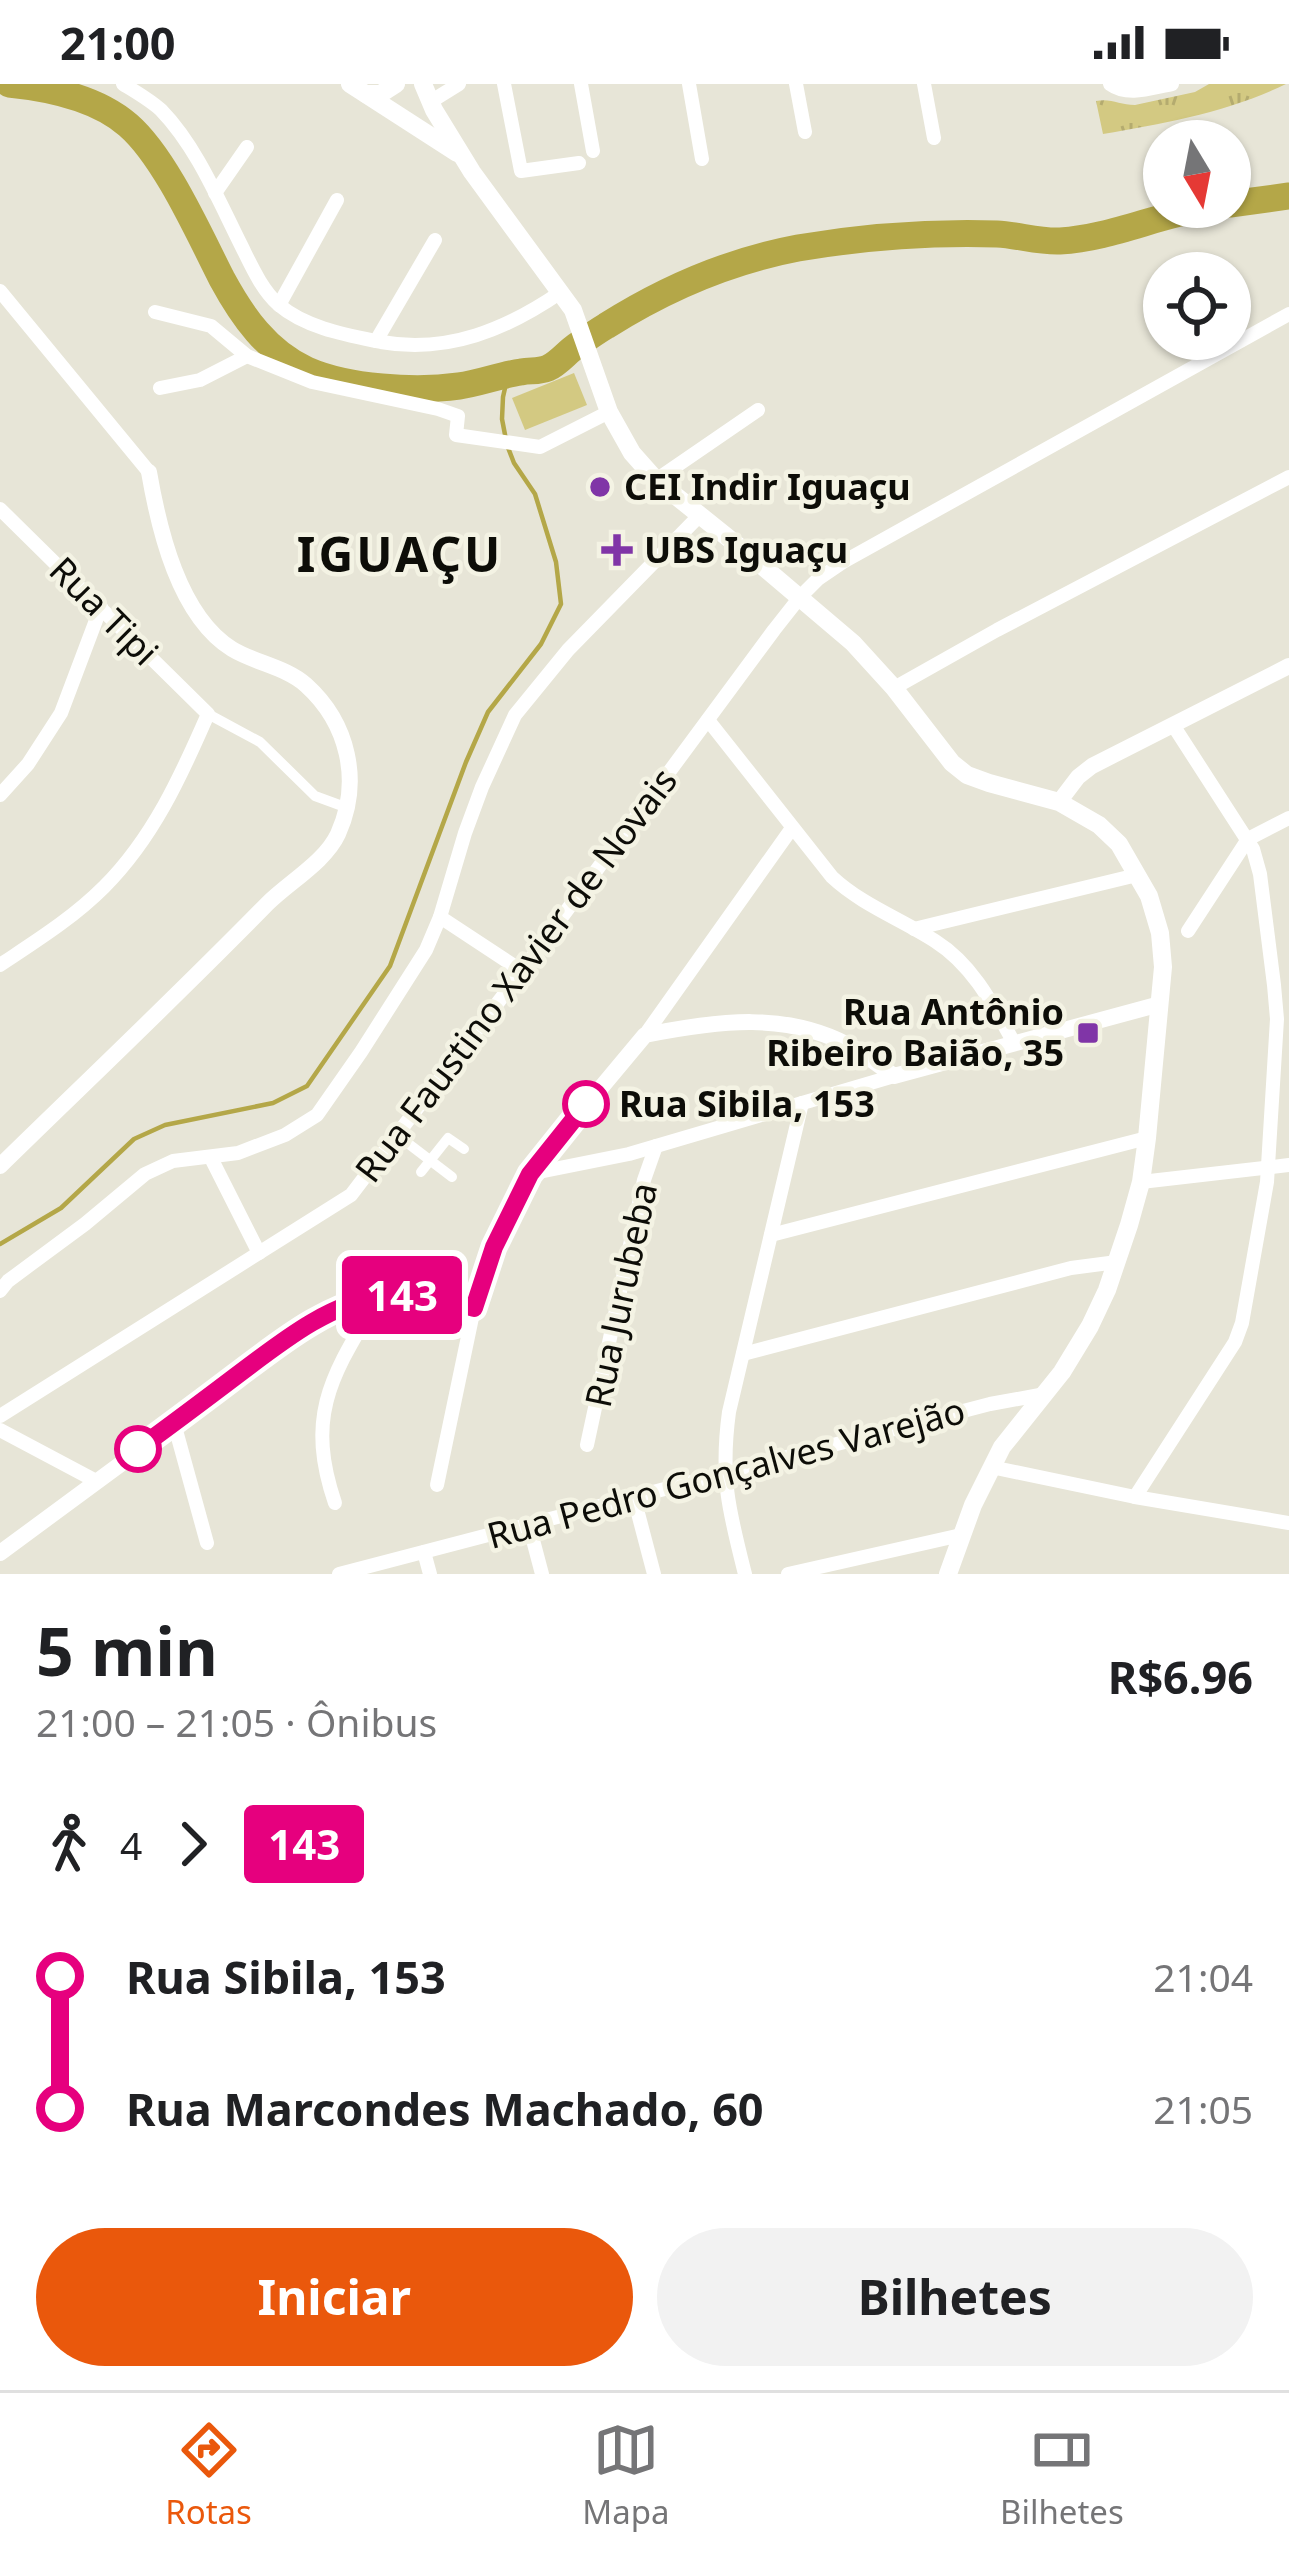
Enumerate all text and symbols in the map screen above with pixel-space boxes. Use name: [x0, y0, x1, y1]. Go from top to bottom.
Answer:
text: 21:00: [60, 12, 176, 73]
north arrow: [1143, 120, 1251, 228]
map controls: [1143, 120, 1251, 360]
button: locate: [1143, 252, 1251, 360]
place label: CEI Indir Iguaçu: [624, 462, 911, 511]
marker: CEI Indir Iguaçu: [587, 474, 613, 500]
district label: IGUAÇU: [297, 521, 503, 586]
place label: UBS Iguaçu: [644, 525, 848, 574]
marker: UBS Iguaçu: [601, 534, 633, 566]
street label: Rua Tipi: [39, 546, 169, 676]
street label: Rua Faustino Xavier de Novais: [344, 758, 688, 1192]
place label: Rua Antônio Ribeiro Baião, 35: [766, 987, 1064, 1077]
marker: Rua Antônio Ribeiro Baião, 35: [1075, 1020, 1101, 1046]
place label: Rua Sibila, 153: [619, 1079, 875, 1128]
marker: Rua Sibila, 153: [564, 1082, 608, 1126]
street label: Rua Jurubeba: [573, 1178, 668, 1412]
line badge: 143: [333, 1256, 471, 1334]
text: 143: [366, 1266, 438, 1323]
street label: Rua Pedro Gonçalves Varejão: [482, 1385, 970, 1560]
unlabelled marker: [116, 1427, 160, 1471]
text: 5 min: [36, 1605, 218, 1695]
text: R$6.96: [1108, 1646, 1253, 1707]
text: 21:00 – 21:05 · Ônibus: [36, 1695, 437, 1748]
icon: walk: [36, 1811, 102, 1877]
icon: forward: [160, 1811, 226, 1877]
text: 143: [268, 1815, 340, 1872]
text: 4: [120, 1818, 142, 1871]
text: Rua Sibila, 153: [126, 1946, 446, 2007]
text: 21:04: [1153, 1950, 1253, 2003]
text: Rua Marcondes Machado, 60: [126, 2078, 764, 2139]
text: 21:05: [1153, 2082, 1253, 2135]
button: Iniciar: [36, 2228, 633, 2366]
button: Bilhetes: [657, 2228, 1253, 2366]
tab: Rotas: [165, 2417, 252, 2534]
tab: Mapa: [582, 2417, 670, 2534]
tab: Bilhetes: [1000, 2417, 1124, 2534]

